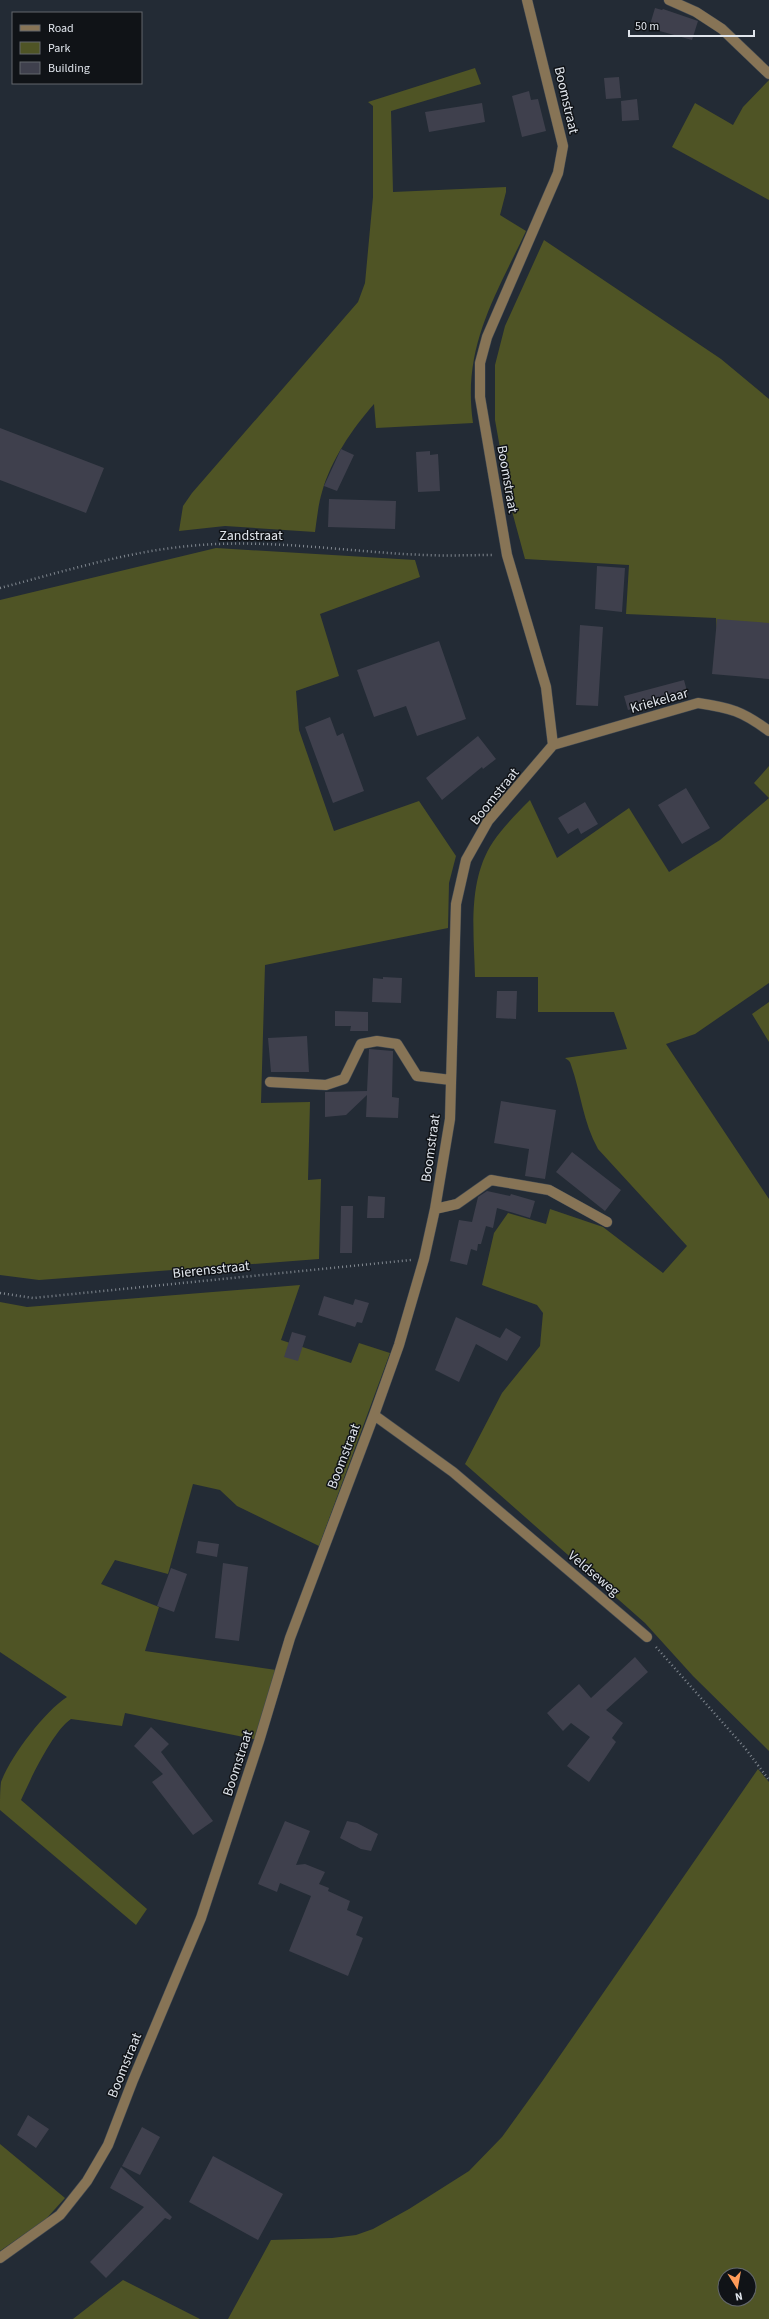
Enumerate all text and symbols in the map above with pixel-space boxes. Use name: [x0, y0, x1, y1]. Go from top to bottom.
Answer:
legend: [12, 12, 142, 84]
scale bar: [629, 12, 754, 38]
text: 50 m: [635, 18, 659, 35]
text: Road: [48, 20, 74, 37]
text: Park: [48, 40, 70, 57]
text: Building: [48, 60, 90, 77]
street label: Boomstraat: [549, 65, 584, 136]
street label: Boomstraat: [491, 444, 523, 515]
street label: Zandstraat: [219, 526, 283, 546]
street label: Kriekelaar: [628, 683, 691, 719]
street label: Boomstraat: [465, 764, 524, 830]
street label: Boomstraat: [416, 1113, 446, 1183]
street label: Bierensstraat: [172, 1256, 251, 1284]
street label: Boomstraat: [322, 1421, 366, 1492]
street label: Veldseweg: [563, 1546, 624, 1601]
street label: Boomstraat: [218, 1727, 258, 1799]
street label: Boomstraat: [103, 2030, 147, 2101]
north arrow: [717, 2267, 757, 2307]
text: N: [734, 2288, 744, 2304]

